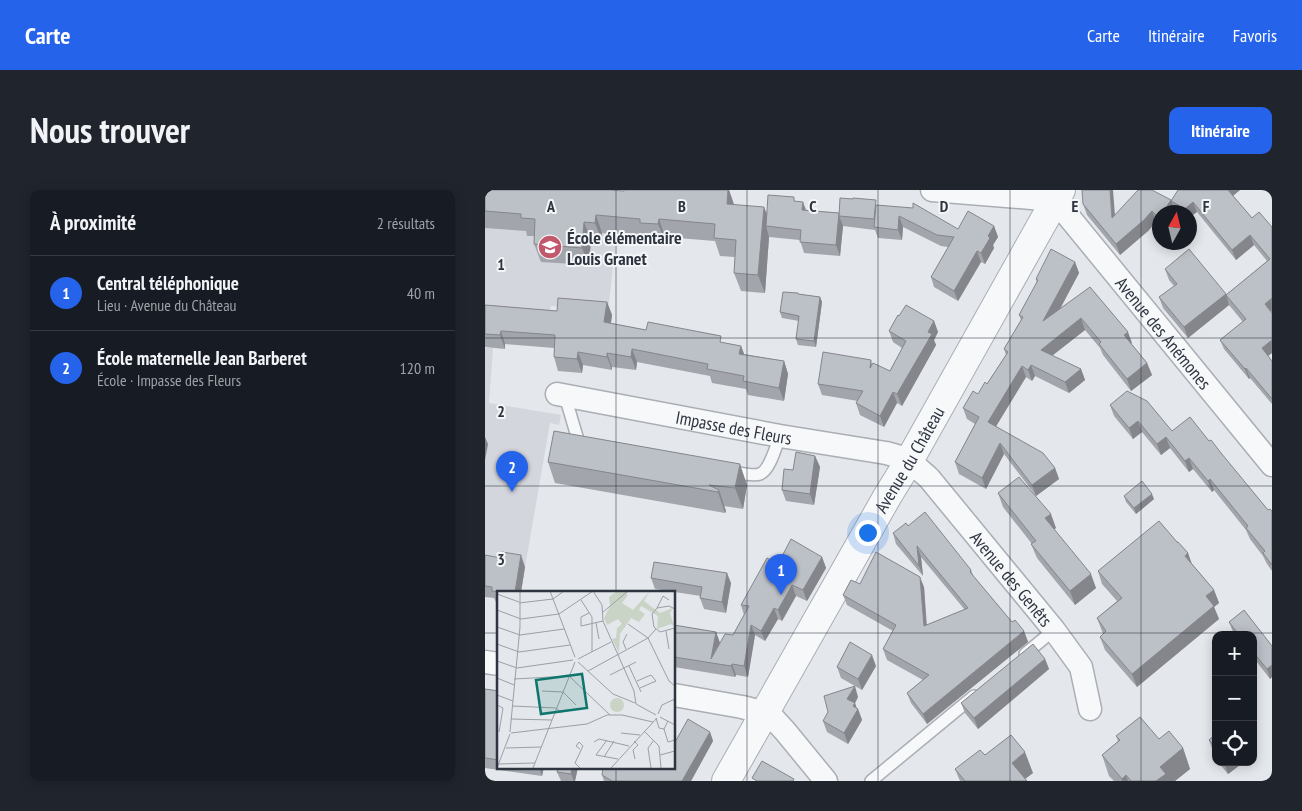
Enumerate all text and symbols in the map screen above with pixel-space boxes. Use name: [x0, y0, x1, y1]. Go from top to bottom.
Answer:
text: Carte: [25, 20, 71, 51]
text: Carte: [1087, 24, 1120, 47]
text: Itinéraire: [1148, 24, 1205, 47]
text: Favoris: [1233, 24, 1277, 47]
text: Nous trouver: [30, 107, 190, 153]
button: Itinéraire: [1169, 107, 1272, 154]
text: A: [546, 196, 556, 216]
text: B: [678, 196, 686, 216]
text: C: [809, 196, 817, 216]
text: D: [940, 196, 949, 216]
text: E: [1072, 196, 1079, 216]
text: F: [1203, 196, 1210, 216]
north arrow: [1152, 205, 1197, 250]
text: À proximité: [50, 209, 136, 236]
text: 2 résultats: [377, 213, 435, 233]
place label: École élémentaire Louis Granet: [567, 226, 682, 270]
school or university icon: École élémentaire Louis Granet: [537, 234, 563, 260]
text: 1: [497, 254, 505, 274]
text: Central téléphonique: [97, 271, 239, 295]
street label: Avenue des Anémones: [1111, 272, 1217, 394]
text: 1: [62, 283, 70, 303]
text: 40 m: [407, 283, 435, 303]
text: Lieu · Avenue du Château: [97, 295, 237, 315]
text: École maternelle Jean Barberet: [97, 346, 307, 370]
text: 2: [62, 358, 70, 378]
text: 120 m: [400, 358, 435, 378]
text: École · Impasse des Fleurs: [97, 370, 241, 390]
text: 2: [497, 401, 505, 421]
street label: Avenue du Château: [869, 402, 949, 517]
street label: Impasse des Fleurs: [674, 405, 794, 449]
pin: 2: [496, 451, 528, 492]
your location: [855, 520, 881, 546]
street label: Avenue des Genêts: [966, 526, 1058, 631]
text: 3: [497, 549, 505, 569]
pin: 1: [765, 554, 797, 595]
inset map: [497, 591, 675, 768]
map controls: [1212, 631, 1257, 766]
button: +: [1212, 631, 1257, 676]
button: −: [1212, 676, 1257, 721]
button: locate: [1212, 721, 1257, 766]

